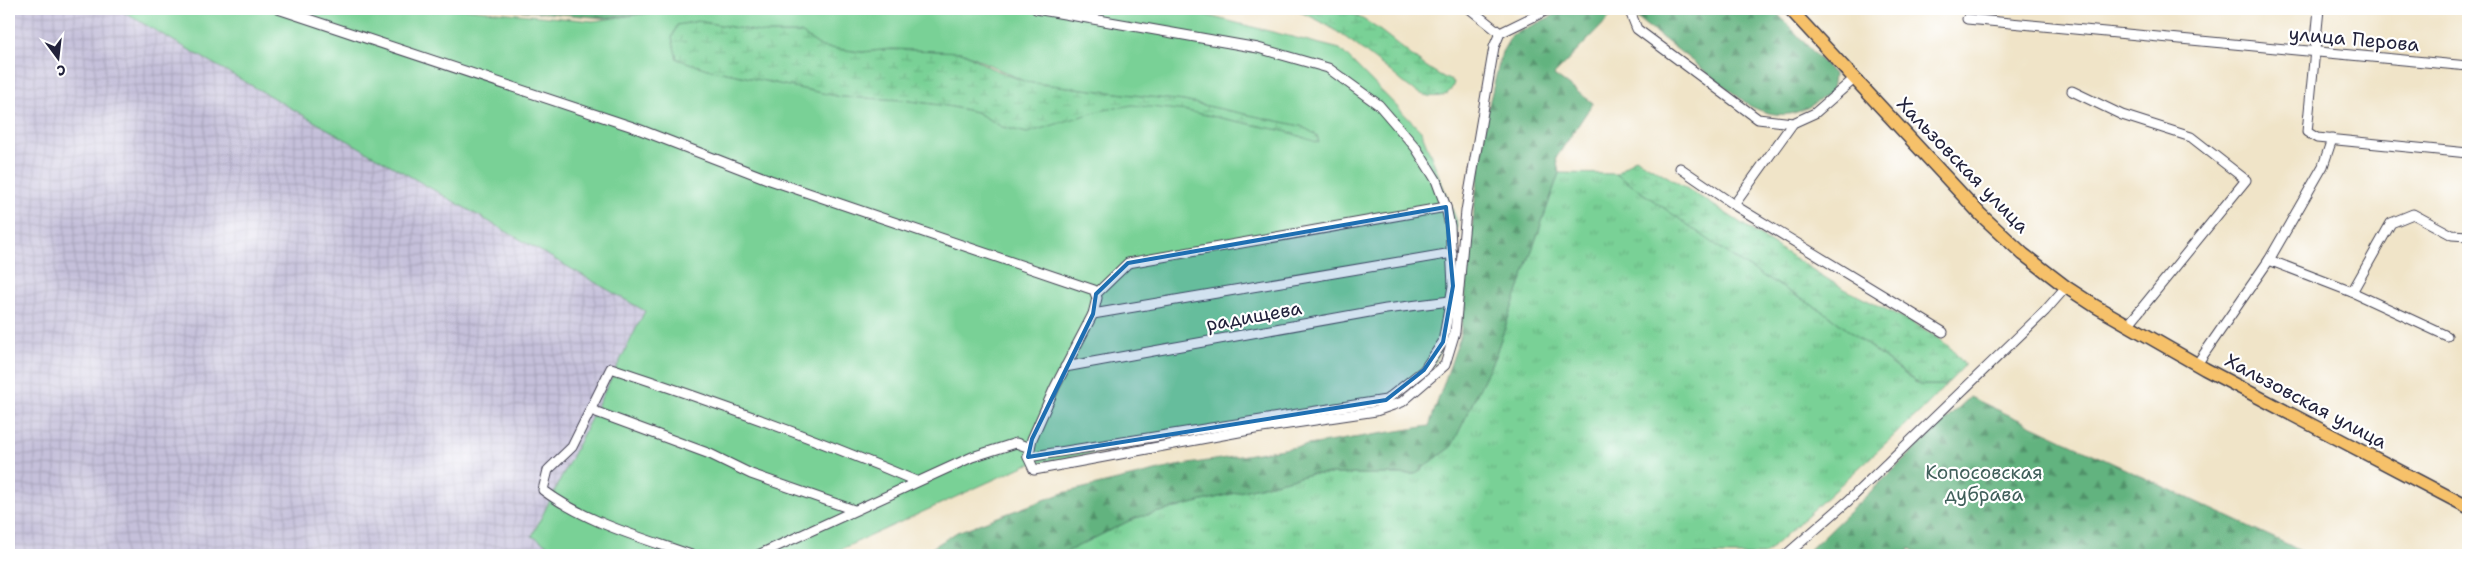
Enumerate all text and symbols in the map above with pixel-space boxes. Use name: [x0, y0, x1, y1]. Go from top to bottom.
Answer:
street label: улица Перова: [2288, 21, 2421, 57]
north arrow: [32, 32, 82, 82]
text: С: [55, 61, 68, 80]
street label: Хальзовская улица: [1891, 92, 2035, 239]
street label: радищева: [1204, 295, 1304, 337]
street label: Хальзовская улица: [2221, 348, 2392, 454]
park label: Копосовская дубрава: [1925, 460, 2043, 507]

